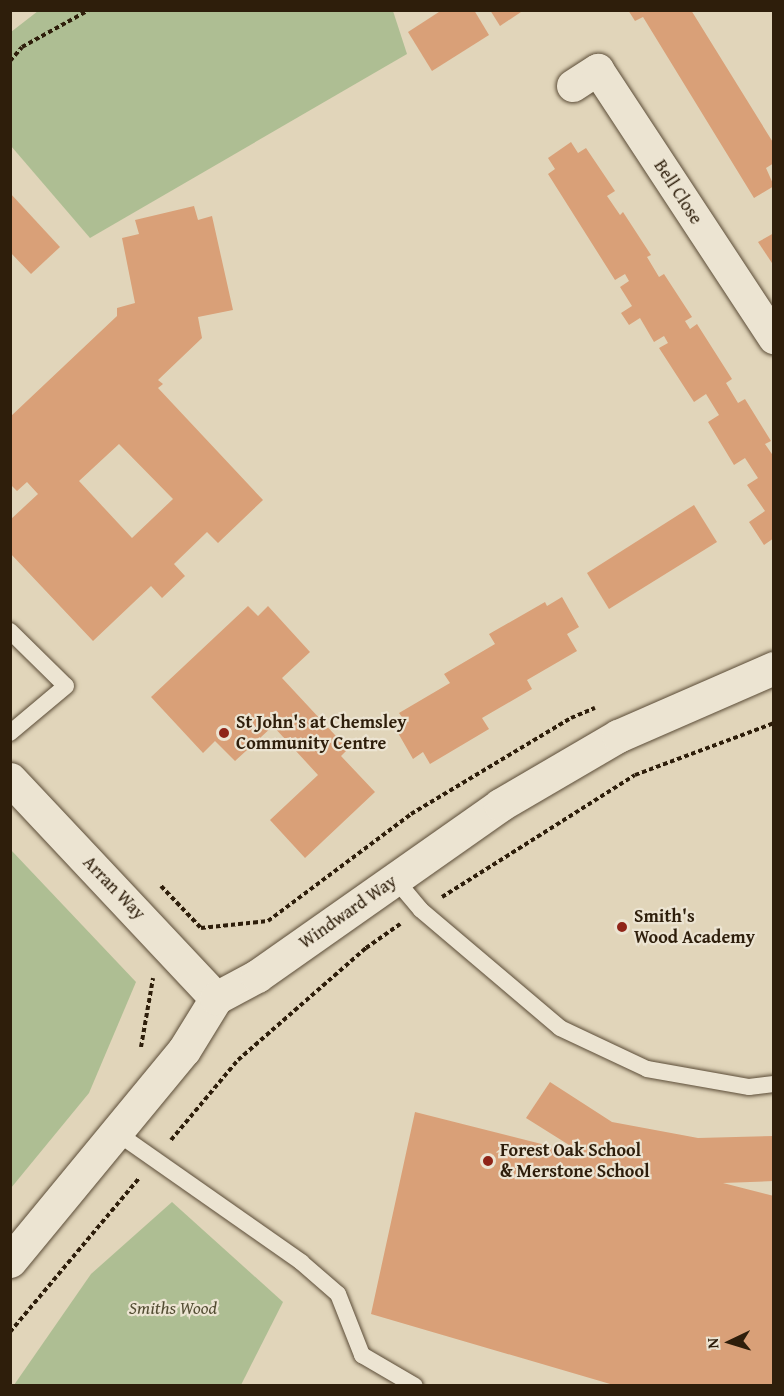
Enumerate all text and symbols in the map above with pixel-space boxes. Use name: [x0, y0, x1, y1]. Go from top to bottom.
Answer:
street label: Bell Close: [649, 156, 707, 228]
place label: St John's at Chemsley Community Centre: [236, 712, 406, 754]
marker: St John's at Chemsley Community Centre: [217, 726, 231, 740]
street label: Arran Way: [78, 852, 150, 924]
street label: Windward Way: [295, 870, 401, 954]
place label: Smith's Wood Academy: [634, 906, 755, 948]
marker: Smith's Wood Academy: [615, 920, 629, 934]
place label: Forest Oak School & Merstone School: [500, 1140, 650, 1182]
marker: Forest Oak School & Merstone School: [481, 1154, 495, 1168]
park label: Smiths Wood: [129, 1297, 217, 1319]
north arrow: [700, 1312, 760, 1372]
text: N: [700, 1337, 724, 1349]

